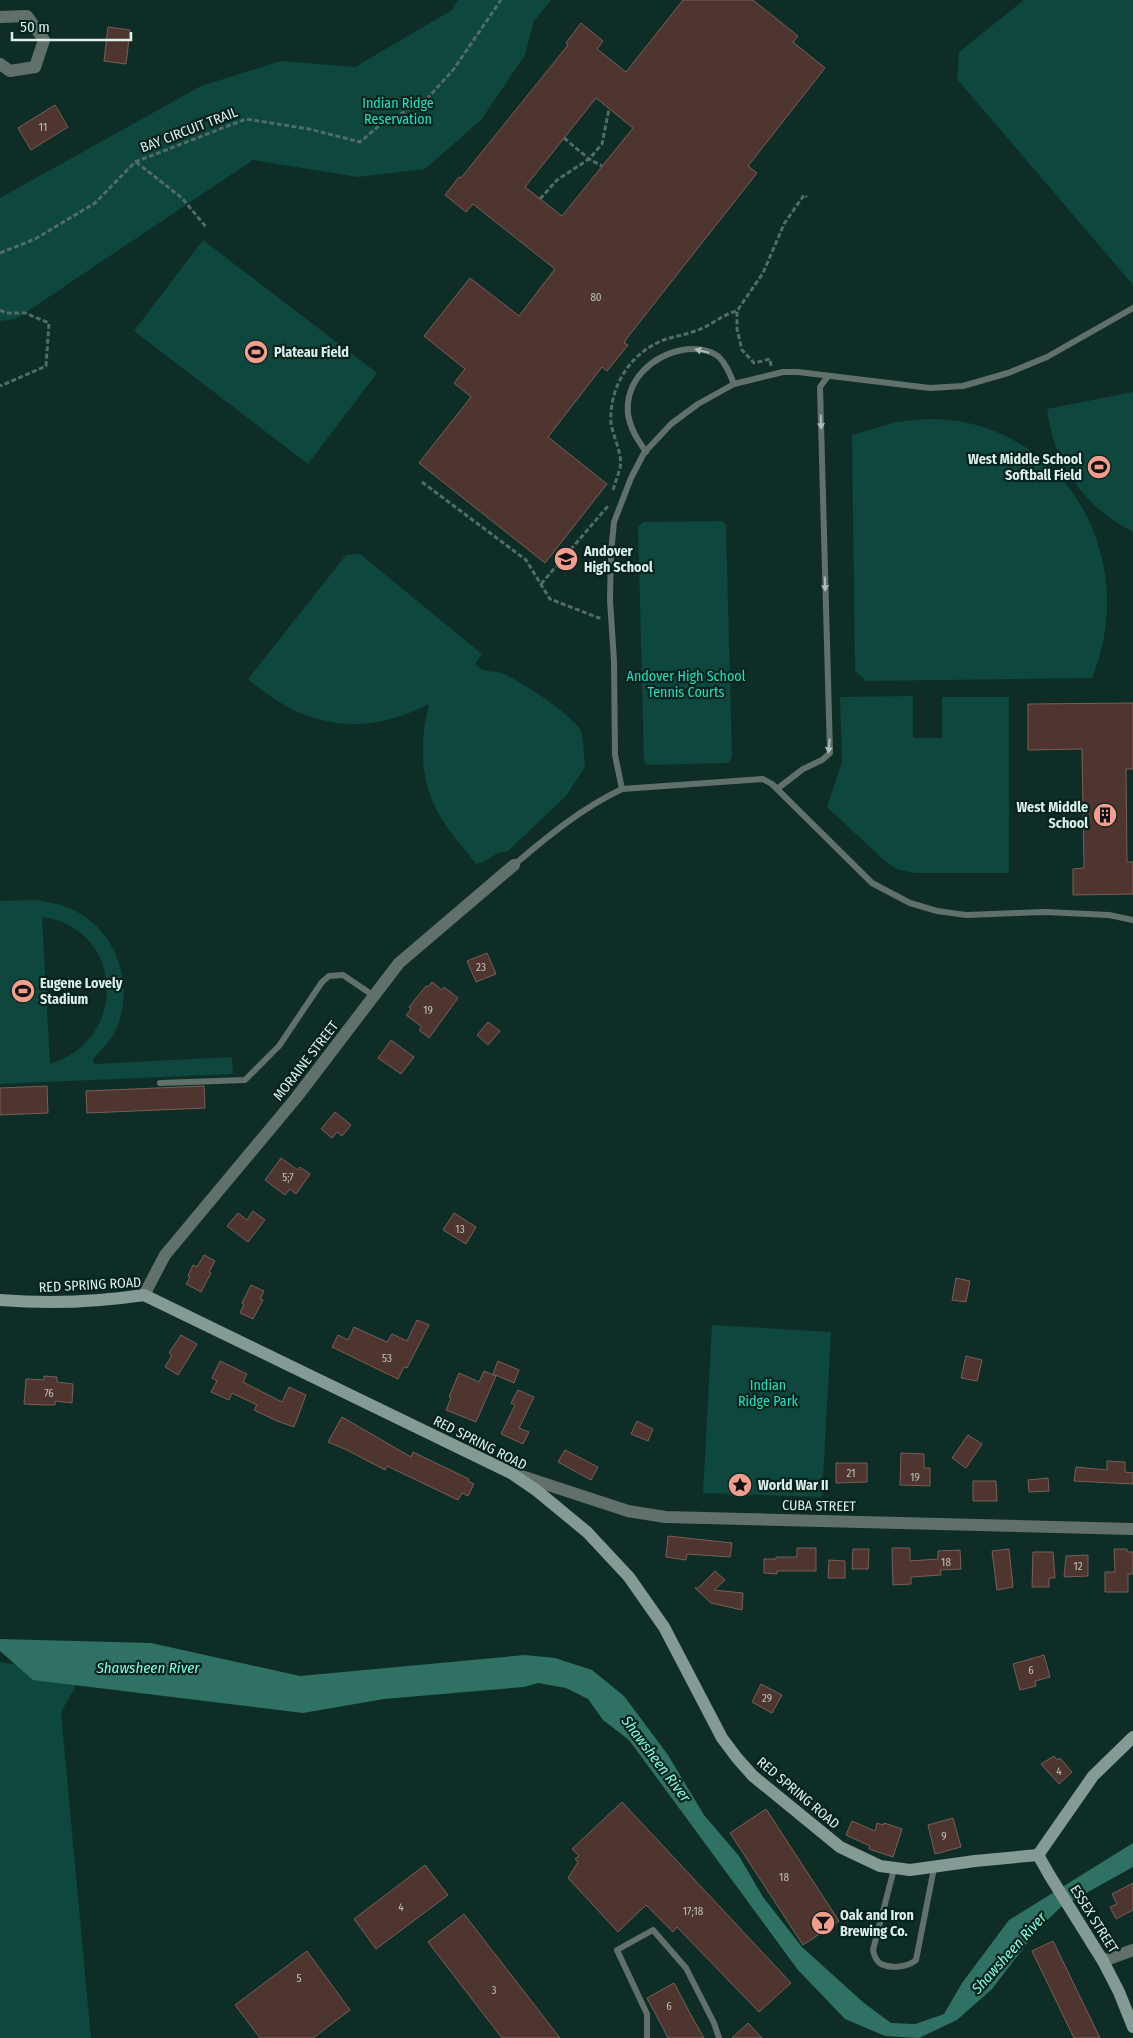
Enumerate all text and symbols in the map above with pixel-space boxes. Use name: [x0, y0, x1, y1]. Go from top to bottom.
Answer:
scale bar: [12, 10, 131, 42]
text: 50 m: [20, 18, 50, 36]
park label: Indian Ridge Reservation: [362, 95, 434, 128]
street label: BAY CIRCUIT TRAIL: [138, 104, 240, 156]
house number: 11: [39, 121, 47, 134]
house number: 80: [590, 291, 602, 304]
sports icon: Plateau Field: [243, 339, 269, 365]
place label: Plateau Field: [274, 344, 349, 361]
one-way arrow: [694, 347, 710, 355]
one-way arrow: [817, 414, 825, 430]
place label: West Middle School Softball Field: [968, 451, 1082, 484]
sports icon: West Middle School Softball Field: [1086, 454, 1112, 480]
place label: Andover High School: [583, 543, 653, 576]
school or university icon: Andover High School: [553, 546, 579, 572]
one-way arrow: [822, 576, 830, 592]
park label: Andover High School Tennis Courts: [627, 668, 746, 701]
one-way arrow: [825, 739, 833, 755]
place label: West Middle School: [1016, 799, 1088, 832]
building icon: West Middle School: [1092, 802, 1118, 828]
house number: 23: [476, 961, 486, 974]
place label: Eugene Lovely Stadium: [40, 975, 123, 1008]
sports icon: Eugene Lovely Stadium: [10, 978, 36, 1004]
house number: 19: [423, 1004, 433, 1017]
street label: MORAINE STREET: [270, 1018, 343, 1104]
house number: 5;7: [282, 1171, 294, 1184]
house number: 13: [455, 1223, 465, 1236]
street label: RED SPRING ROAD: [38, 1274, 142, 1296]
house number: 53: [382, 1352, 392, 1365]
park label: Indian Ridge Park: [738, 1377, 799, 1410]
house number: 76: [44, 1387, 54, 1400]
street label: RED SPRING ROAD: [430, 1412, 530, 1474]
house number: 21: [847, 1467, 855, 1480]
house number: 19: [910, 1471, 920, 1484]
place icon: World War II: [727, 1472, 753, 1498]
place label: World War II: [758, 1477, 829, 1494]
street label: CUBA STREET: [782, 1497, 857, 1515]
house number: 18: [941, 1556, 951, 1569]
house number: 12: [1073, 1560, 1083, 1573]
water label: Shawsheen River: [95, 1659, 200, 1677]
house number: 6: [1028, 1664, 1034, 1677]
house number: 29: [762, 1692, 772, 1705]
water label: Shawsheen River: [617, 1712, 695, 1806]
street label: RED SPRING ROAD: [753, 1753, 843, 1833]
house number: 4: [1056, 1765, 1062, 1778]
house number: 9: [941, 1830, 947, 1843]
house number: 18: [779, 1871, 789, 1884]
street label: ESSEX STREET: [1066, 1882, 1122, 1957]
house number: 4: [398, 1901, 404, 1914]
house number: 17;18: [683, 1905, 704, 1918]
place label: Oak and Iron Brewing Co.: [840, 1907, 914, 1940]
water label: Shawsheen River: [967, 1908, 1051, 1998]
bar icon: Oak and Iron Brewing Co.: [810, 1910, 836, 1936]
house number: 5: [296, 1972, 302, 1985]
house number: 3: [492, 1984, 497, 1997]
house number: 6: [666, 2000, 672, 2013]

